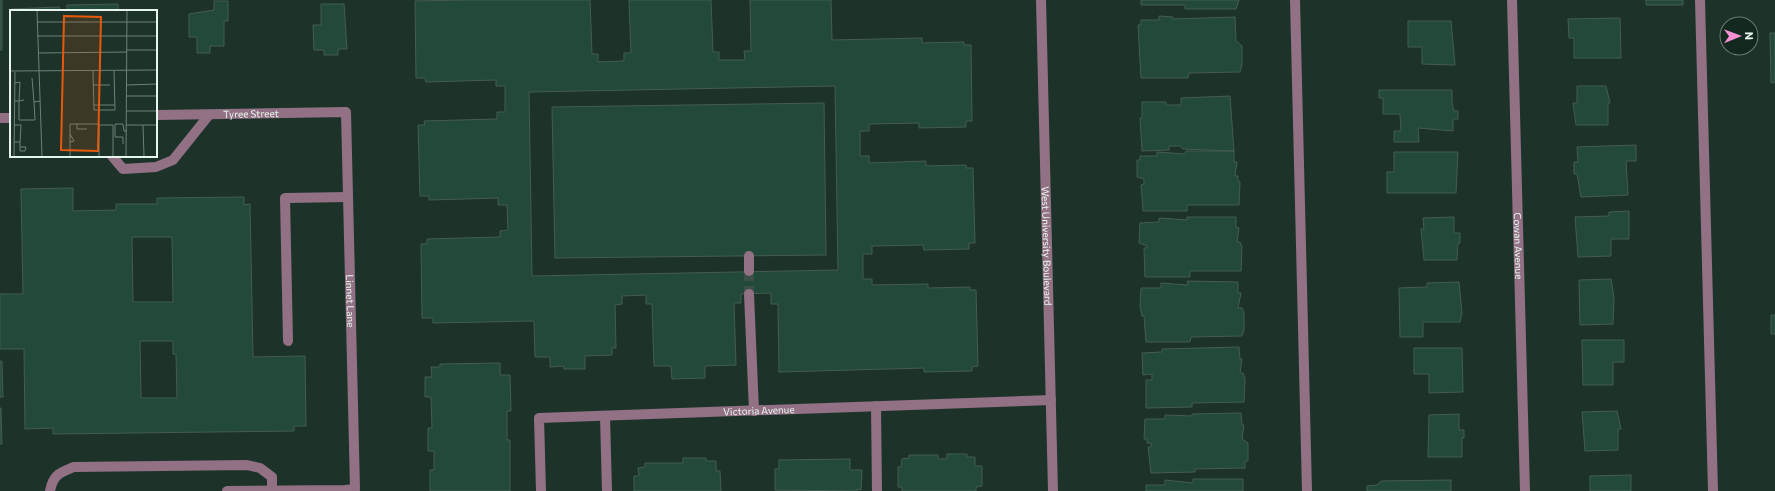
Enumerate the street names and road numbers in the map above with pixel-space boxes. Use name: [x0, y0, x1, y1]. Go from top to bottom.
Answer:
street label: Tyree Street: [223, 107, 279, 120]
street label: West University Boulevard: [1040, 186, 1054, 306]
street label: Cowan Avenue: [1512, 212, 1525, 279]
street label: Linnet Lane: [344, 274, 357, 328]
street label: Victoria Avenue: [723, 403, 795, 418]

